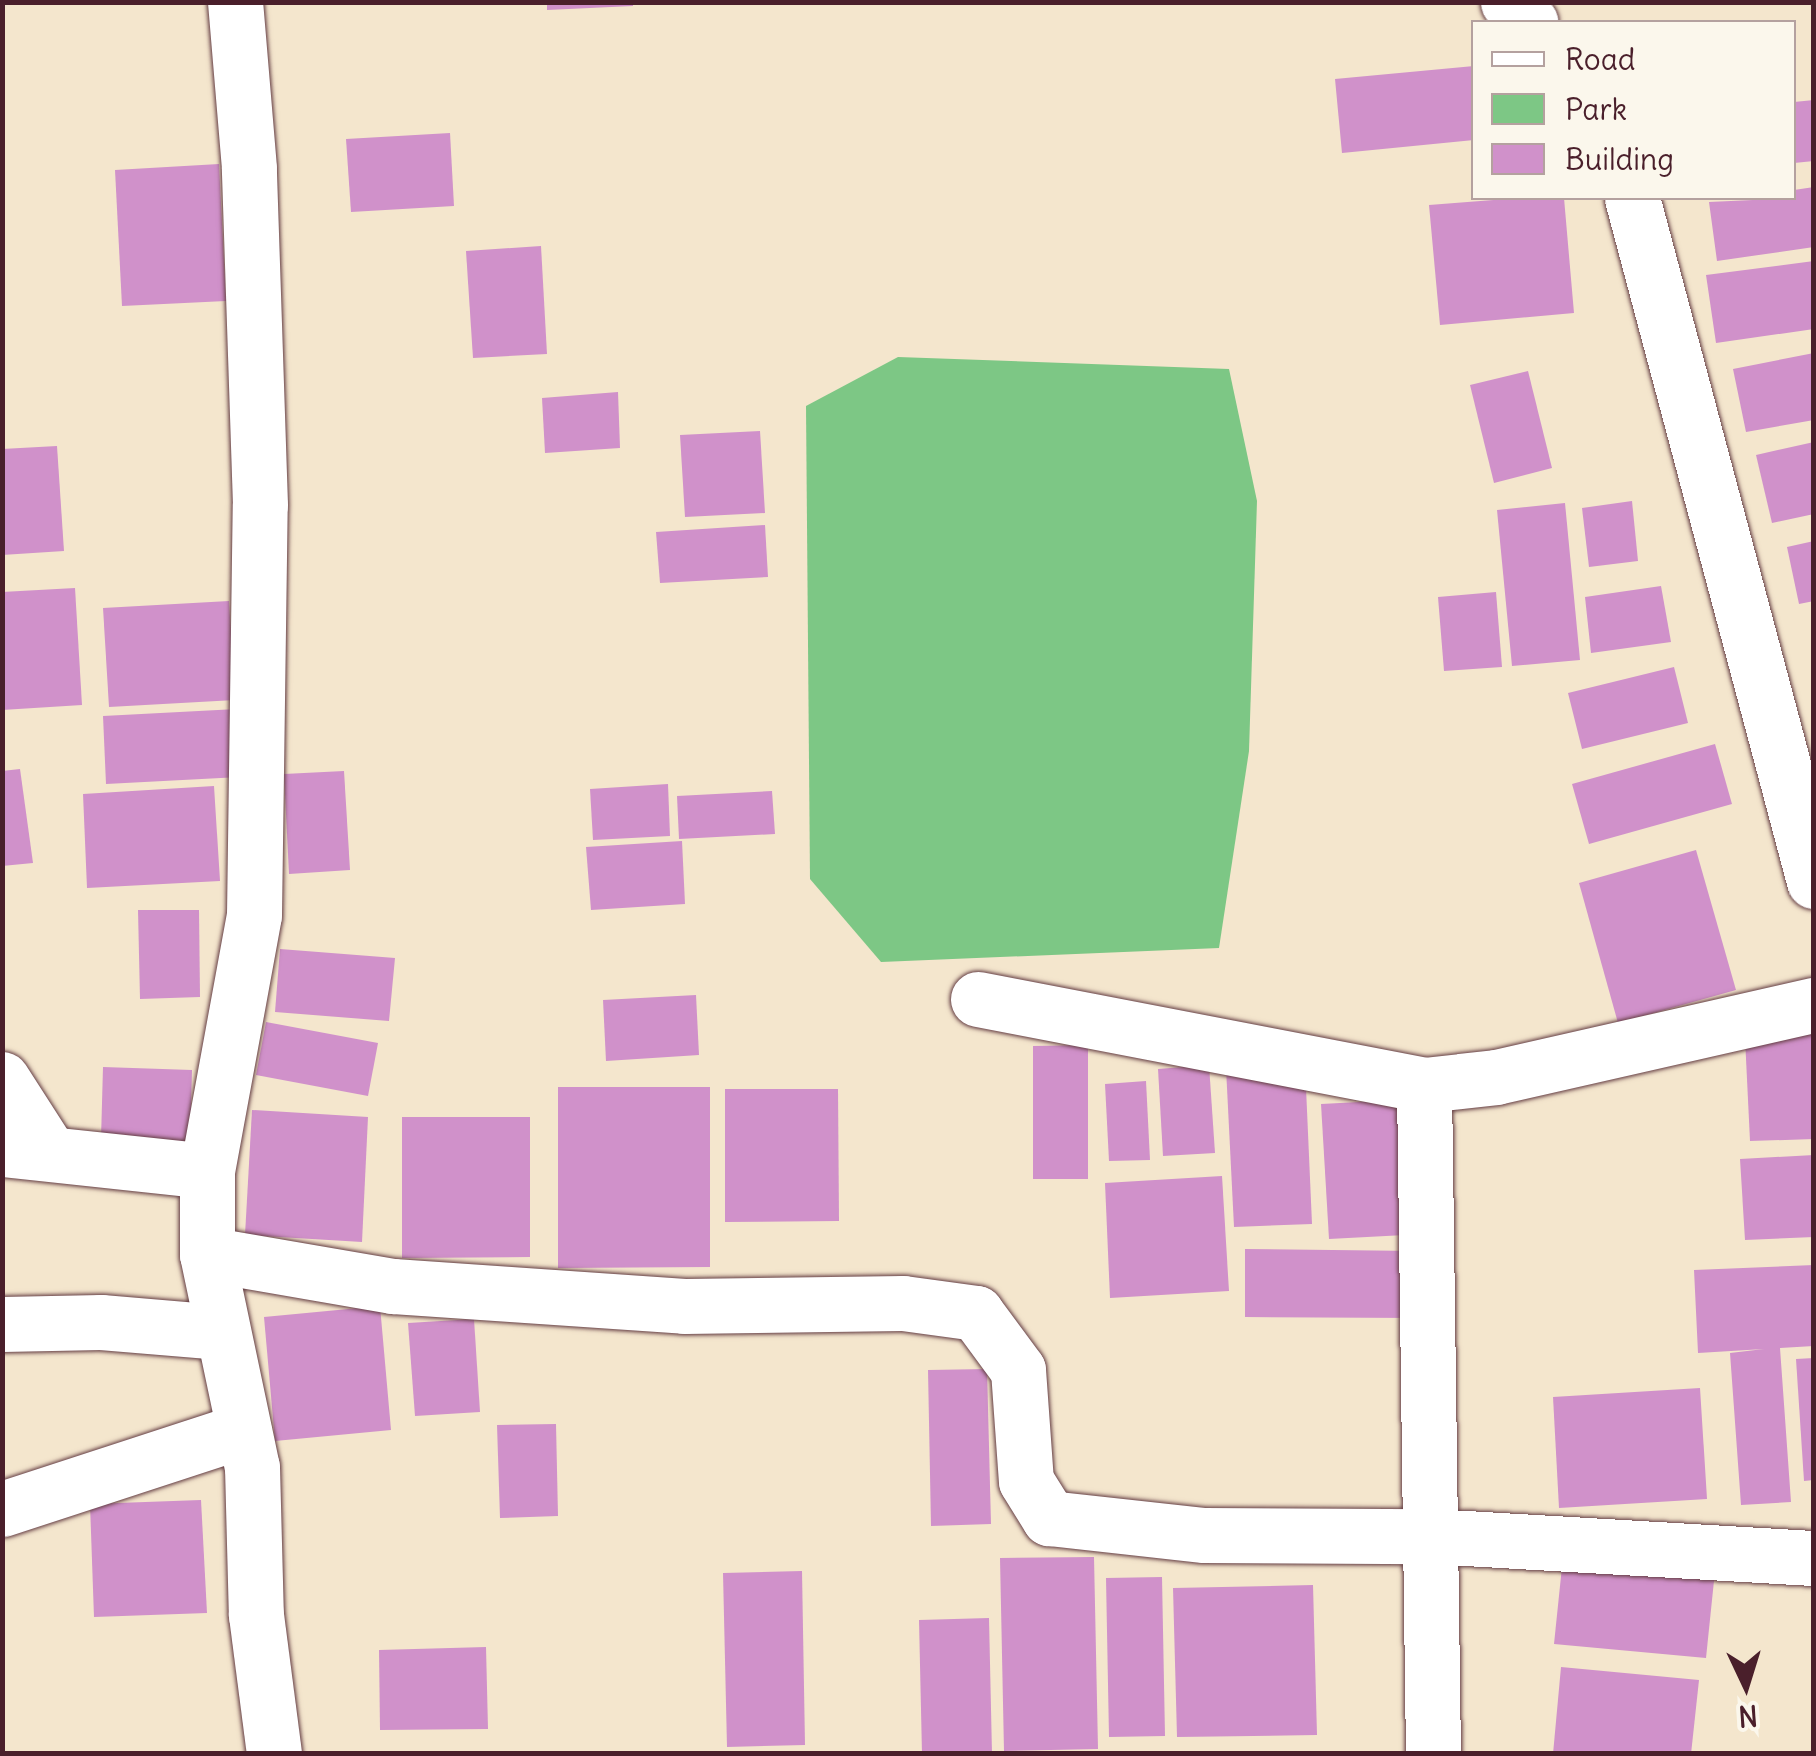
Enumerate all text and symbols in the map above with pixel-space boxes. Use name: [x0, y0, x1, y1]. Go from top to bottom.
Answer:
legend: [1471, 20, 1796, 200]
text: Road: [1565, 40, 1635, 78]
text: Park: [1565, 90, 1627, 128]
text: Building: [1565, 140, 1674, 178]
north arrow: [1696, 1636, 1796, 1736]
text: N: [1737, 1697, 1759, 1735]

